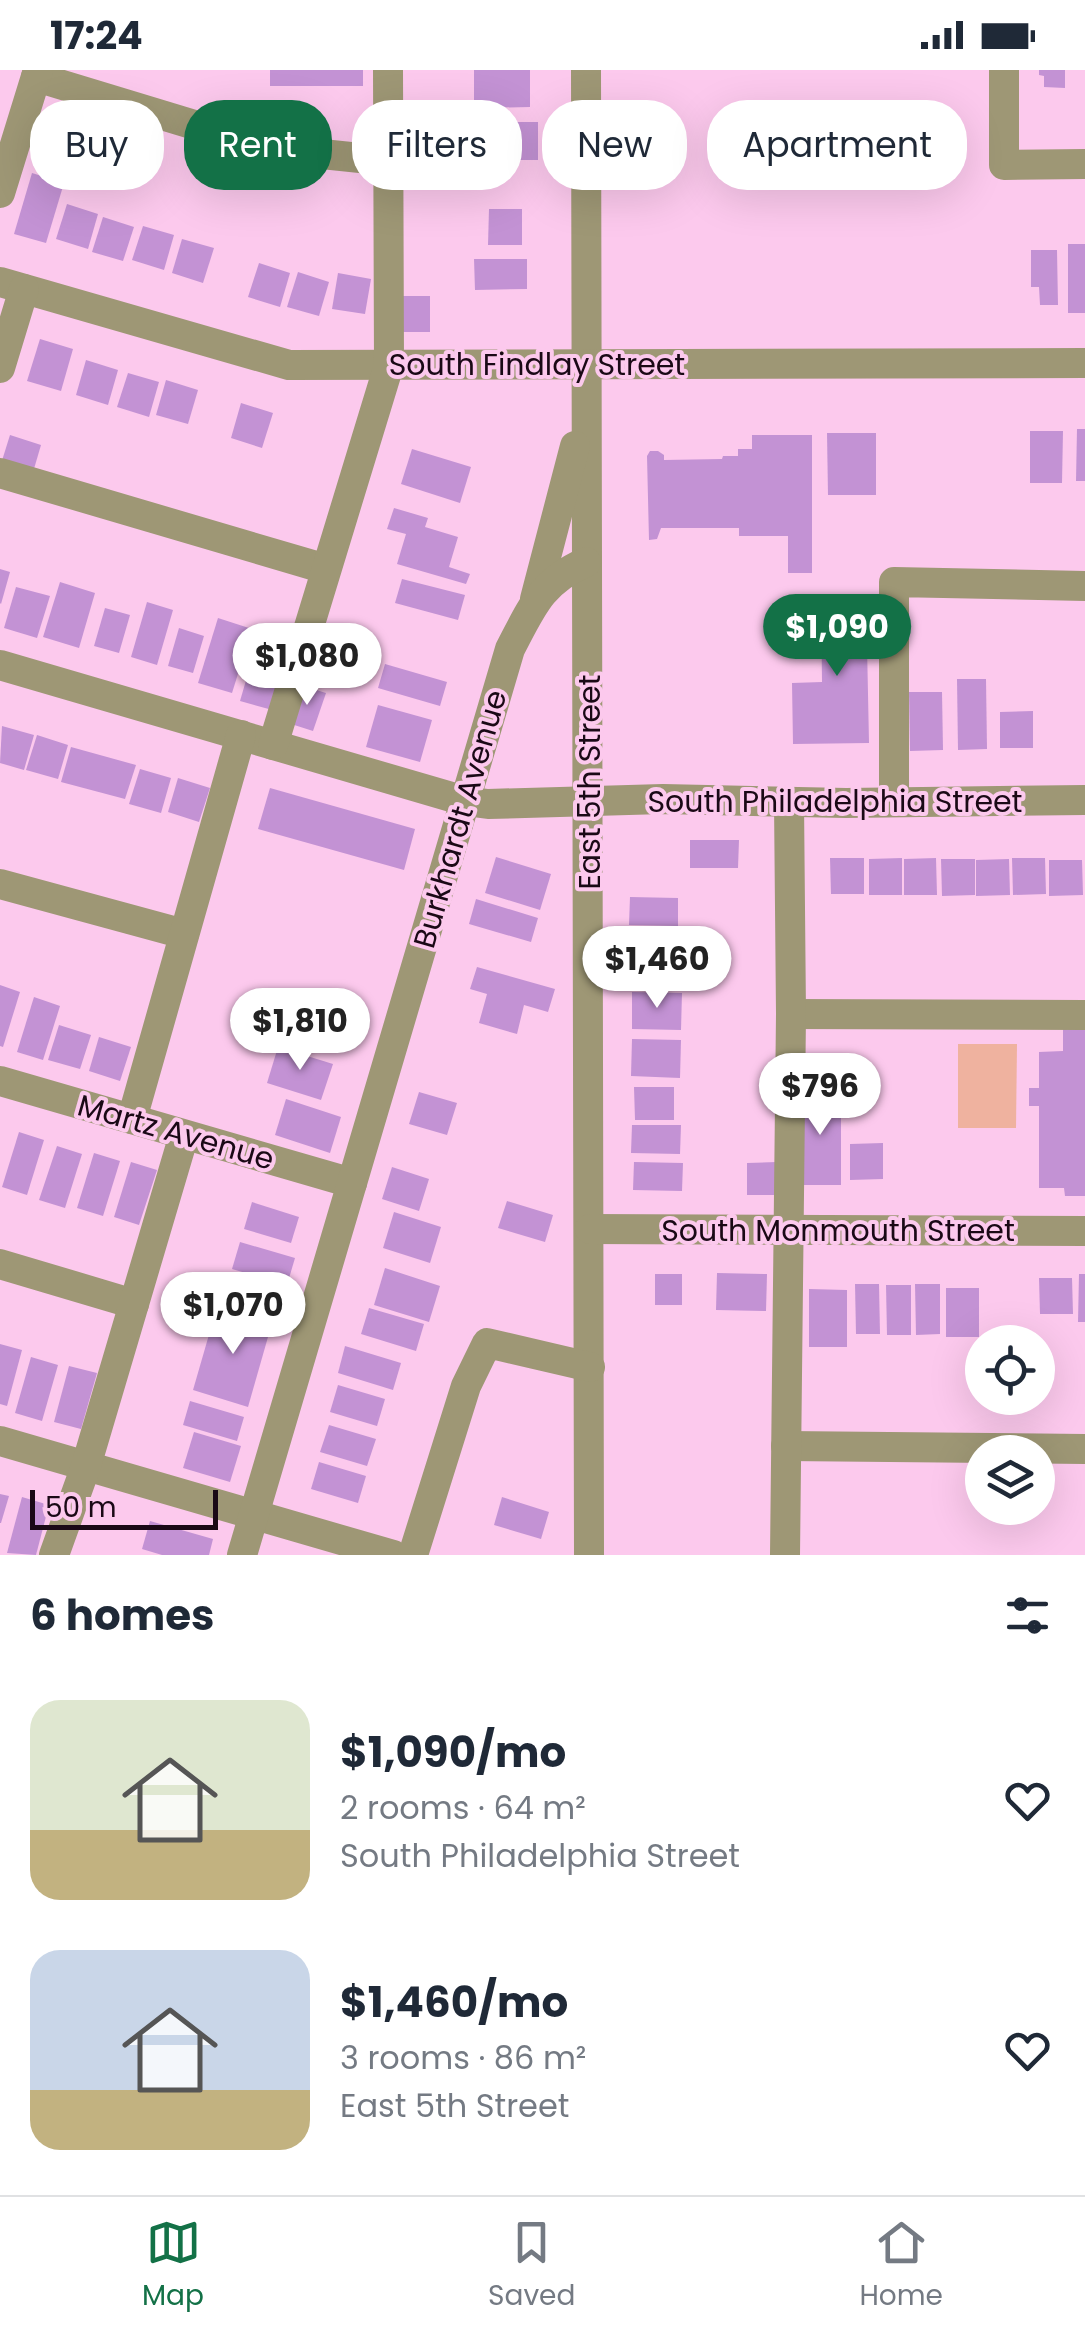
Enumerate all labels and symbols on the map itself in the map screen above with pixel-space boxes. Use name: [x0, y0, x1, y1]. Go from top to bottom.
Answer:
street label: South Findlay Street: [389, 343, 685, 386]
pin: $1,090: [756, 594, 918, 679]
pin: $1,080: [226, 623, 388, 708]
street label: East 5th Street: [568, 674, 611, 890]
street label: Burkhardt Avenue: [403, 685, 517, 953]
street label: South Philadelphia Street: [648, 780, 1023, 823]
pin: $1,460: [576, 926, 738, 1011]
pin: $1,810: [219, 988, 381, 1073]
pin: $796: [761, 1053, 879, 1138]
street label: Martz Avenue: [73, 1083, 279, 1181]
street label: South Monmouth Street: [661, 1209, 1015, 1252]
pin: $1,070: [152, 1272, 314, 1357]
scale bar: [30, 1485, 218, 1530]

